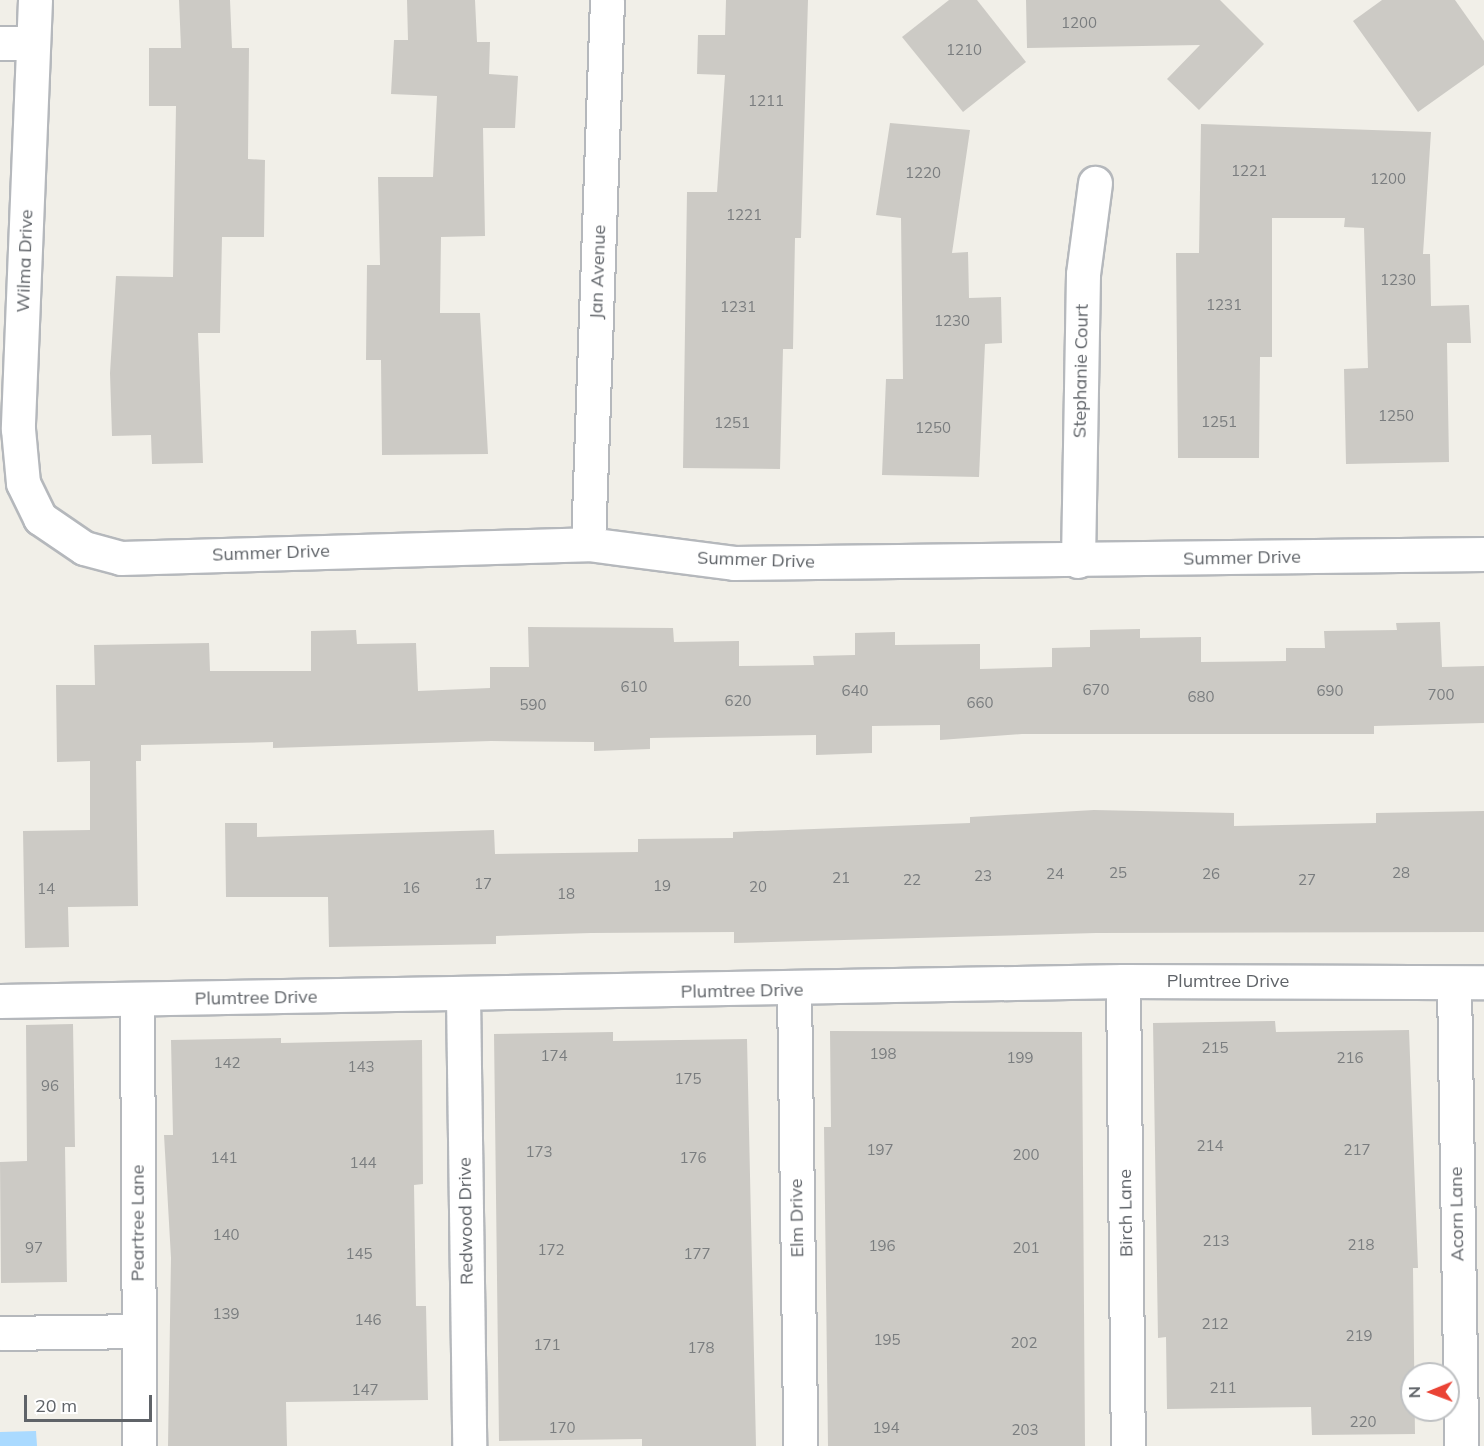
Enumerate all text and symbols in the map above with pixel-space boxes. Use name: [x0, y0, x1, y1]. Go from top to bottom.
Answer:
house number: 1200: [1061, 14, 1097, 32]
house number: 1210: [946, 41, 982, 59]
house number: 1211: [748, 92, 784, 110]
house number: 1221: [1231, 162, 1267, 180]
house number: 1220: [905, 164, 941, 182]
house number: 1200: [1370, 170, 1406, 188]
house number: 1221: [726, 206, 762, 224]
street label: Wilma Drive: [12, 209, 38, 313]
street label: Jan Avenue: [586, 224, 610, 320]
house number: 1230: [1380, 271, 1416, 289]
house number: 1231: [1206, 296, 1242, 314]
house number: 1231: [720, 298, 756, 316]
street label: Stephanie Court: [1069, 304, 1093, 438]
house number: 1230: [934, 312, 970, 330]
house number: 1250: [1378, 407, 1414, 425]
house number: 1251: [1201, 413, 1237, 431]
house number: 1251: [714, 414, 750, 432]
house number: 1250: [915, 419, 951, 437]
street label: Summer Drive: [212, 540, 330, 566]
street label: Summer Drive: [1183, 546, 1301, 570]
street label: Summer Drive: [697, 547, 815, 573]
house number: 610: [621, 678, 647, 696]
house number: 670: [1083, 681, 1109, 699]
house number: 640: [842, 682, 868, 700]
house number: 690: [1317, 682, 1343, 700]
house number: 700: [1428, 686, 1454, 704]
house number: 680: [1188, 688, 1214, 706]
house number: 620: [725, 692, 751, 710]
house number: 660: [967, 694, 993, 712]
house number: 590: [520, 696, 546, 714]
house number: 25: [1109, 864, 1127, 882]
house number: 28: [1392, 864, 1410, 882]
house number: 24: [1046, 865, 1064, 883]
house number: 26: [1202, 865, 1220, 883]
house number: 23: [974, 867, 992, 885]
house number: 21: [832, 869, 850, 887]
house number: 22: [903, 871, 921, 889]
house number: 27: [1298, 871, 1316, 889]
house number: 17: [474, 875, 492, 893]
house number: 19: [653, 877, 671, 895]
house number: 20: [749, 878, 767, 896]
house number: 16: [402, 879, 420, 897]
house number: 14: [37, 880, 55, 898]
house number: 18: [557, 885, 575, 903]
street label: Plumtree Drive: [1167, 970, 1289, 992]
street label: Plumtree Drive: [680, 979, 804, 1003]
street label: Plumtree Drive: [194, 986, 318, 1010]
house number: 215: [1202, 1039, 1228, 1057]
house number: 198: [870, 1045, 896, 1063]
house number: 174: [541, 1047, 567, 1065]
house number: 199: [1007, 1049, 1033, 1067]
house number: 216: [1337, 1049, 1363, 1067]
house number: 142: [214, 1054, 240, 1072]
house number: 143: [348, 1058, 374, 1076]
house number: 175: [675, 1070, 701, 1088]
house number: 96: [41, 1077, 59, 1095]
house number: 214: [1197, 1137, 1223, 1155]
house number: 197: [867, 1141, 893, 1159]
house number: 217: [1344, 1141, 1370, 1159]
house number: 173: [526, 1143, 552, 1161]
house number: 200: [1013, 1146, 1039, 1164]
house number: 141: [211, 1149, 237, 1167]
house number: 176: [680, 1149, 706, 1167]
house number: 144: [350, 1154, 376, 1172]
street label: Redwood Drive: [454, 1157, 478, 1285]
street label: Peartree Lane: [127, 1165, 149, 1281]
street label: Acorn Lane: [1445, 1166, 1469, 1262]
street label: Birch Lane: [1114, 1169, 1138, 1257]
street label: Elm Drive: [786, 1178, 808, 1258]
house number: 140: [213, 1226, 239, 1244]
house number: 213: [1203, 1232, 1229, 1250]
house number: 218: [1348, 1236, 1374, 1254]
house number: 196: [869, 1237, 895, 1255]
house number: 97: [25, 1239, 43, 1257]
house number: 201: [1013, 1239, 1039, 1257]
house number: 172: [538, 1241, 564, 1259]
house number: 145: [346, 1245, 372, 1263]
house number: 177: [684, 1245, 710, 1263]
house number: 139: [213, 1305, 239, 1323]
house number: 146: [355, 1311, 381, 1329]
house number: 212: [1202, 1315, 1228, 1333]
house number: 219: [1346, 1327, 1372, 1345]
house number: 195: [874, 1331, 900, 1349]
house number: 202: [1011, 1334, 1037, 1352]
house number: 171: [534, 1336, 560, 1354]
house number: 178: [688, 1339, 714, 1357]
north arrow: [1400, 1362, 1460, 1422]
house number: 211: [1210, 1379, 1236, 1397]
house number: 147: [352, 1381, 378, 1399]
scale bar: [27, 1383, 154, 1421]
text: N: [1404, 1386, 1424, 1398]
text: 20 m: [35, 1394, 77, 1417]
house number: 220: [1350, 1413, 1376, 1431]
house number: 170: [549, 1419, 575, 1437]
house number: 194: [873, 1419, 899, 1437]
house number: 203: [1012, 1421, 1038, 1439]

